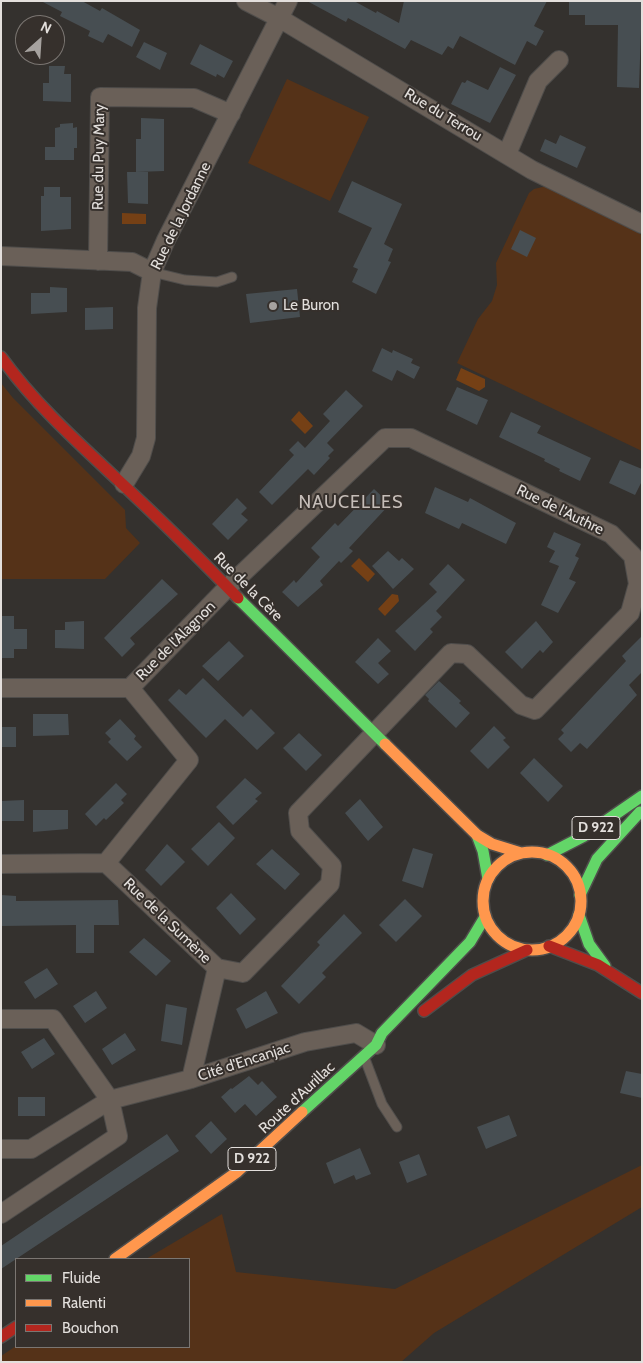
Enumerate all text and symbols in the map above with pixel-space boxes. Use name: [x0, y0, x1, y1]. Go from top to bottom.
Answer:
north arrow: [15, 15, 65, 65]
text: N: [38, 17, 55, 38]
street label: Rue du Terrou: [401, 85, 485, 145]
street label: Rue du Puy Mary: [89, 104, 109, 210]
street label: Rue de la Jordanne: [147, 159, 215, 273]
place label: Le Buron: [283, 297, 339, 315]
marker: Le Buron: [267, 300, 279, 312]
street label: Rue de l'Authre: [513, 481, 607, 539]
district label: NAUCELLES: [297, 492, 405, 514]
street label: Rue de la Cère: [210, 549, 286, 625]
street label: Rue de l'Alagnon: [133, 598, 219, 684]
road number: D 922: [572, 816, 620, 840]
street label: Rue de la Sumène: [119, 875, 215, 967]
street label: Cité d'Encanjac: [196, 1039, 292, 1085]
street label: Route d'Aurillac: [255, 1058, 339, 1138]
road number: D 922: [228, 1148, 276, 1170]
legend: [15, 1258, 190, 1348]
text: Fluide: [62, 1269, 100, 1287]
text: Ralenti: [62, 1294, 106, 1312]
text: Bouchon: [62, 1319, 119, 1337]

